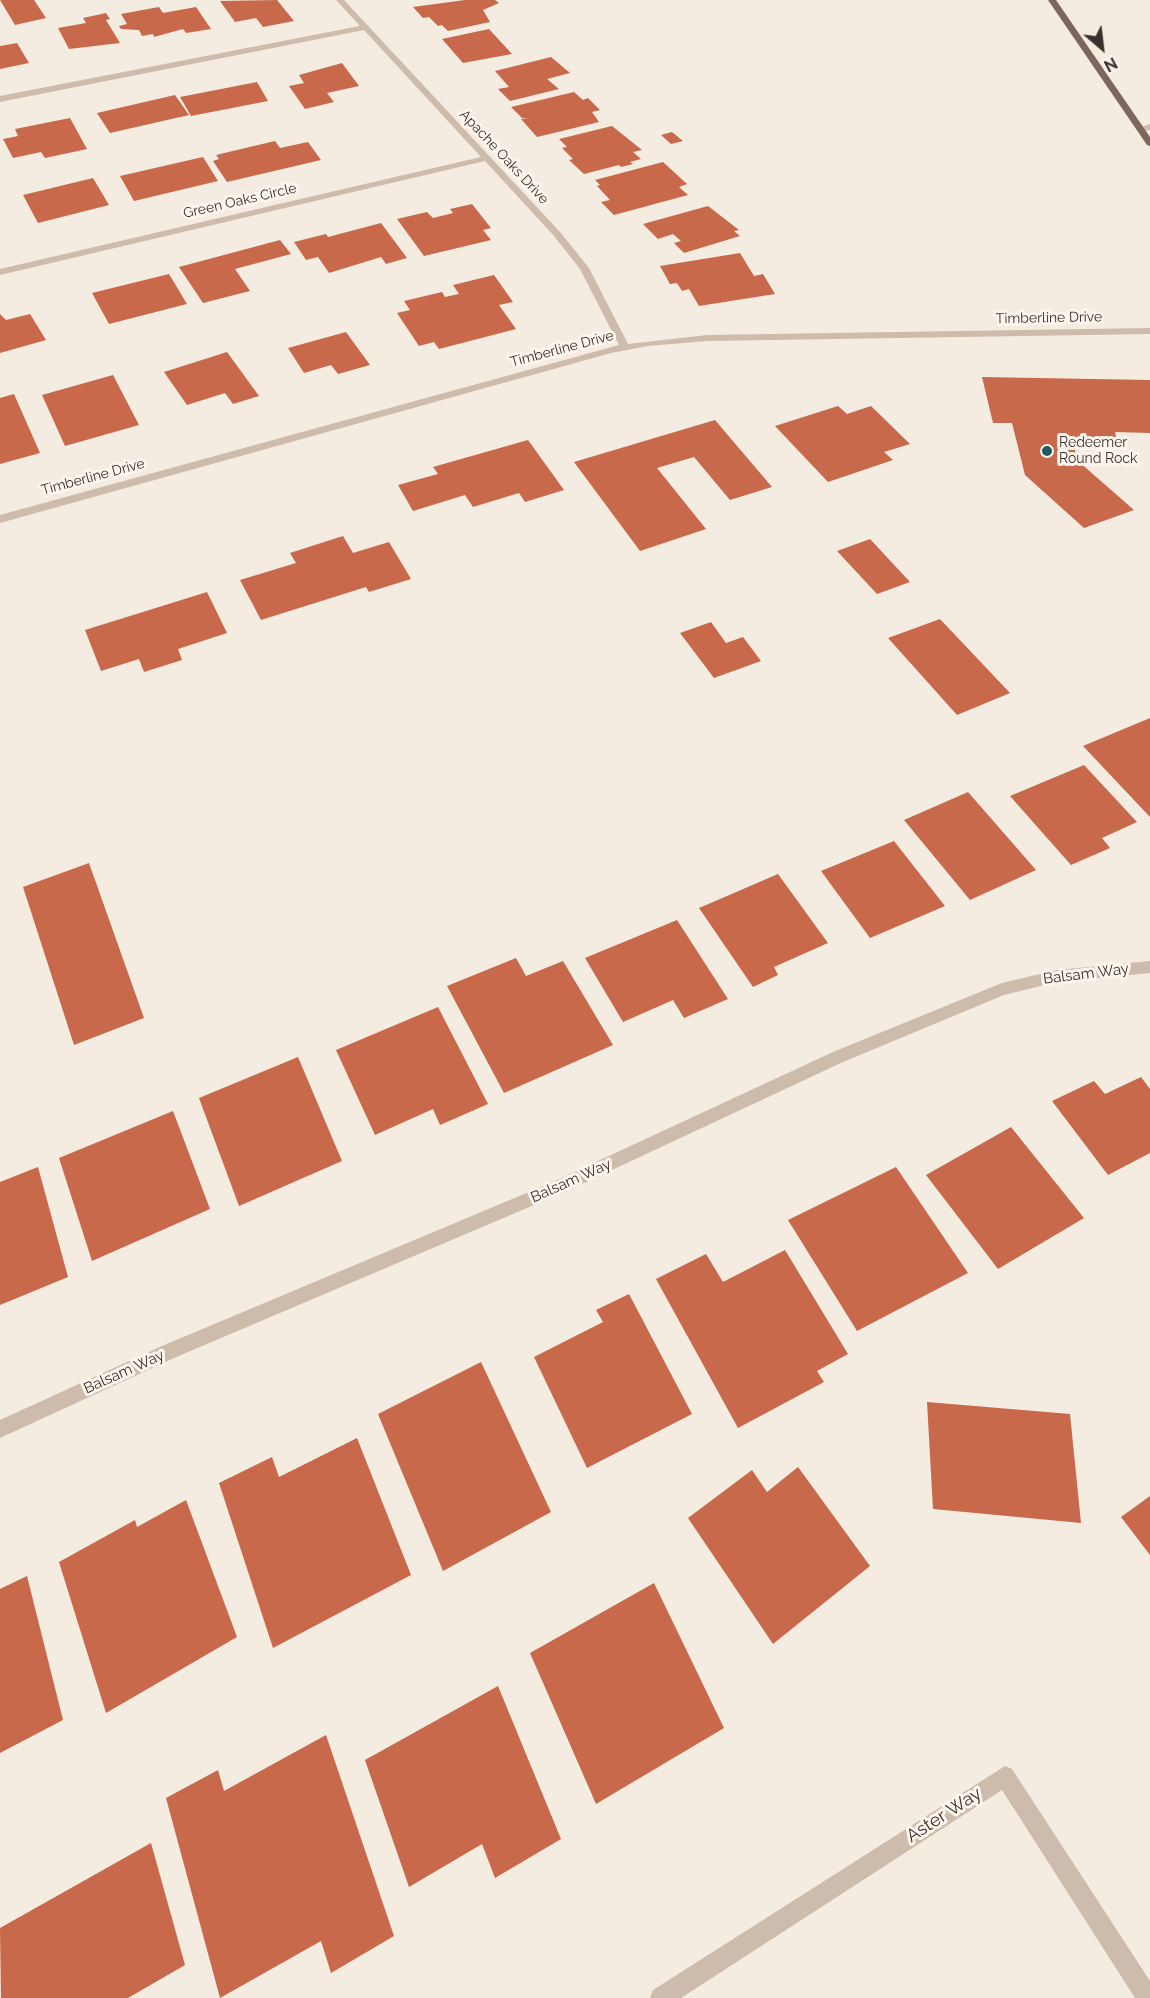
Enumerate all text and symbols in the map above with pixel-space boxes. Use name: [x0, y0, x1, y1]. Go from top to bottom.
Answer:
north arrow: [1072, 18, 1132, 78]
text: N: [1101, 53, 1121, 76]
street label: Apache Oaks Drive: [456, 106, 552, 208]
street label: Green Oaks Circle: [182, 180, 298, 222]
street label: Timberline Drive: [996, 309, 1102, 327]
street label: Timberline Drive: [508, 327, 616, 371]
place label: Redeemer Round Rock: [1059, 435, 1137, 467]
marker: Redeemer Round Rock: [1040, 444, 1054, 458]
street label: Timberline Drive: [39, 455, 147, 499]
street label: Balsam Way: [1042, 960, 1130, 988]
street label: Balsam Way: [528, 1155, 614, 1207]
street label: Balsam Way: [81, 1346, 167, 1398]
street label: Aster Way: [902, 1783, 986, 1847]

